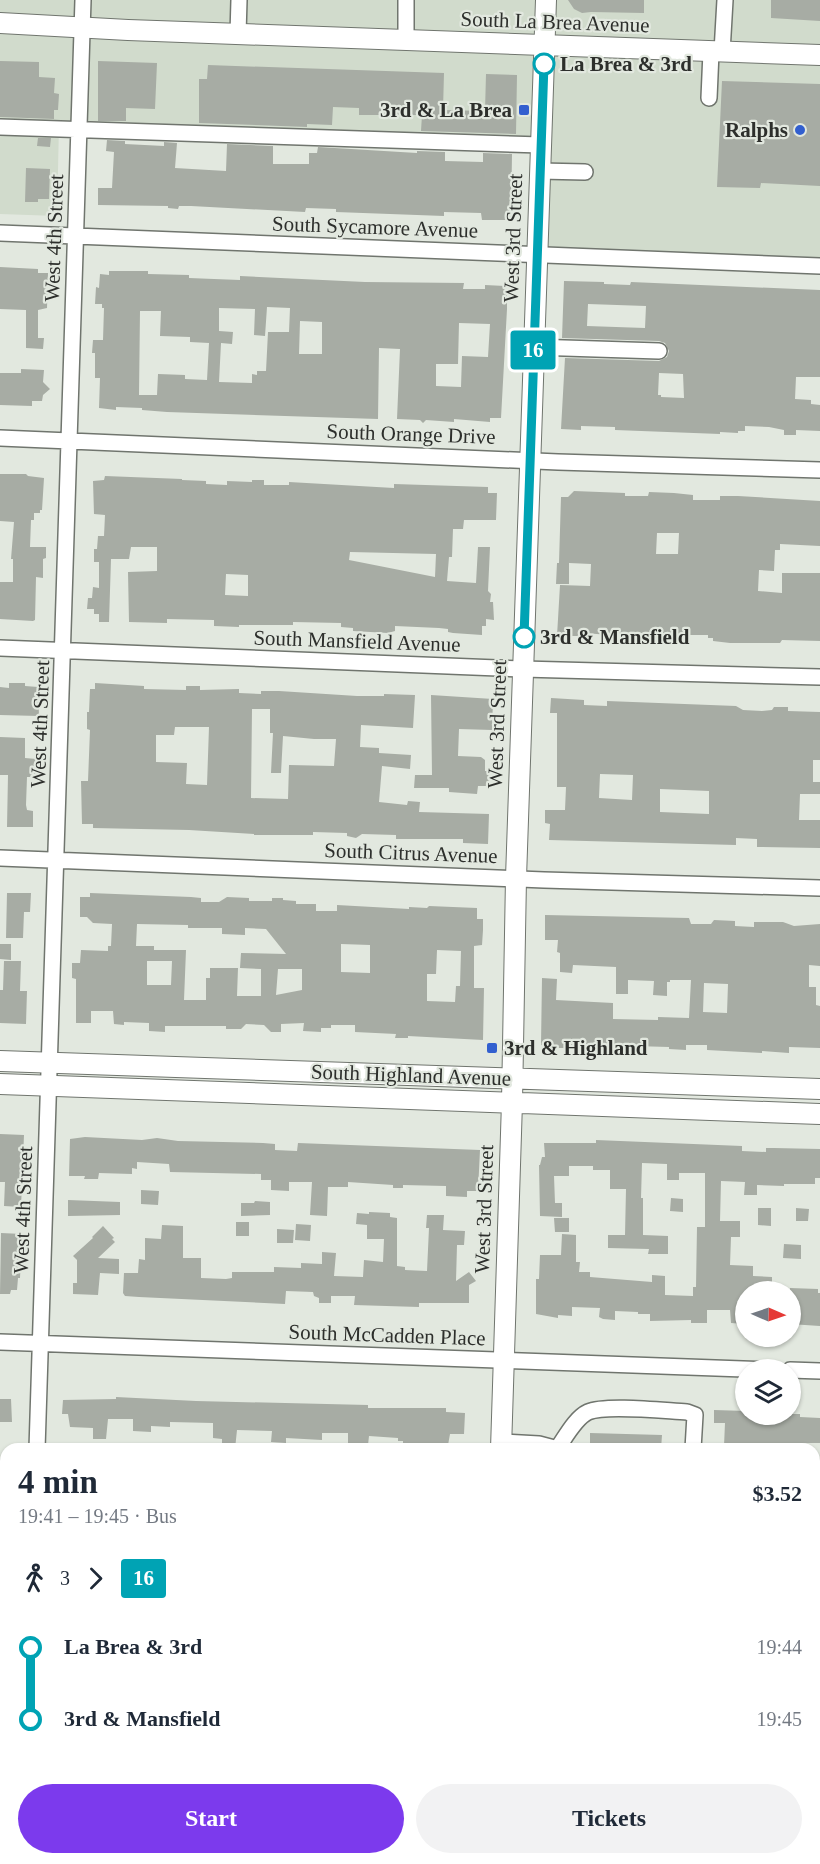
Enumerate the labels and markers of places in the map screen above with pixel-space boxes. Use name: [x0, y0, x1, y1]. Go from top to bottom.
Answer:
place label: La Brea & 3rd: [560, 52, 692, 76]
marker: La Brea & 3rd: [533, 53, 555, 75]
place label: 3rd & La Brea: [380, 98, 512, 122]
marker: 3rd & La Brea: [517, 103, 531, 117]
place label: Ralphs: [725, 118, 788, 142]
marker: Ralphs: [793, 123, 807, 137]
place label: 3rd & Mansfield: [540, 625, 690, 649]
marker: 3rd & Mansfield: [513, 626, 535, 648]
place label: 3rd & Highland: [504, 1036, 648, 1060]
marker: 3rd & Highland: [485, 1041, 499, 1055]

